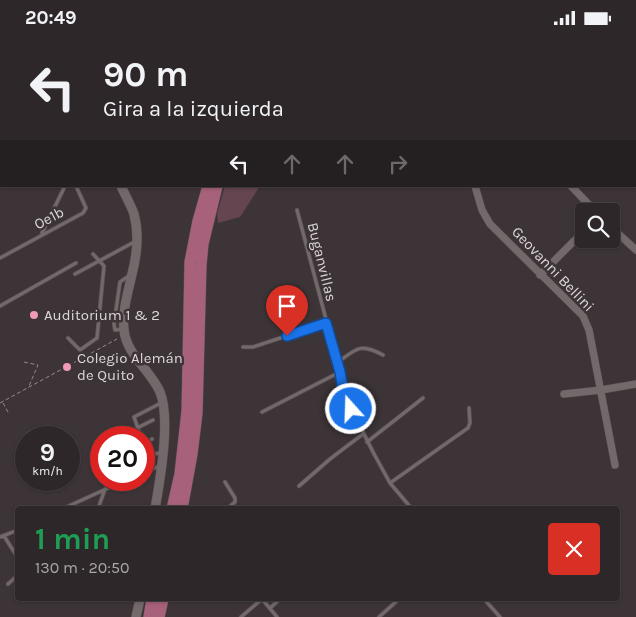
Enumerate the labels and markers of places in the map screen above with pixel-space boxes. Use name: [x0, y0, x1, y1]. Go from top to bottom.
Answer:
pin: [266, 285, 308, 336]
place label: Auditorium 1 & 2: [44, 306, 160, 324]
marker: Auditorium 1 & 2: [28, 309, 40, 321]
place label: Colegio Alemán de Quito: [77, 349, 183, 384]
marker: Colegio Alemán de Quito: [61, 361, 73, 373]

